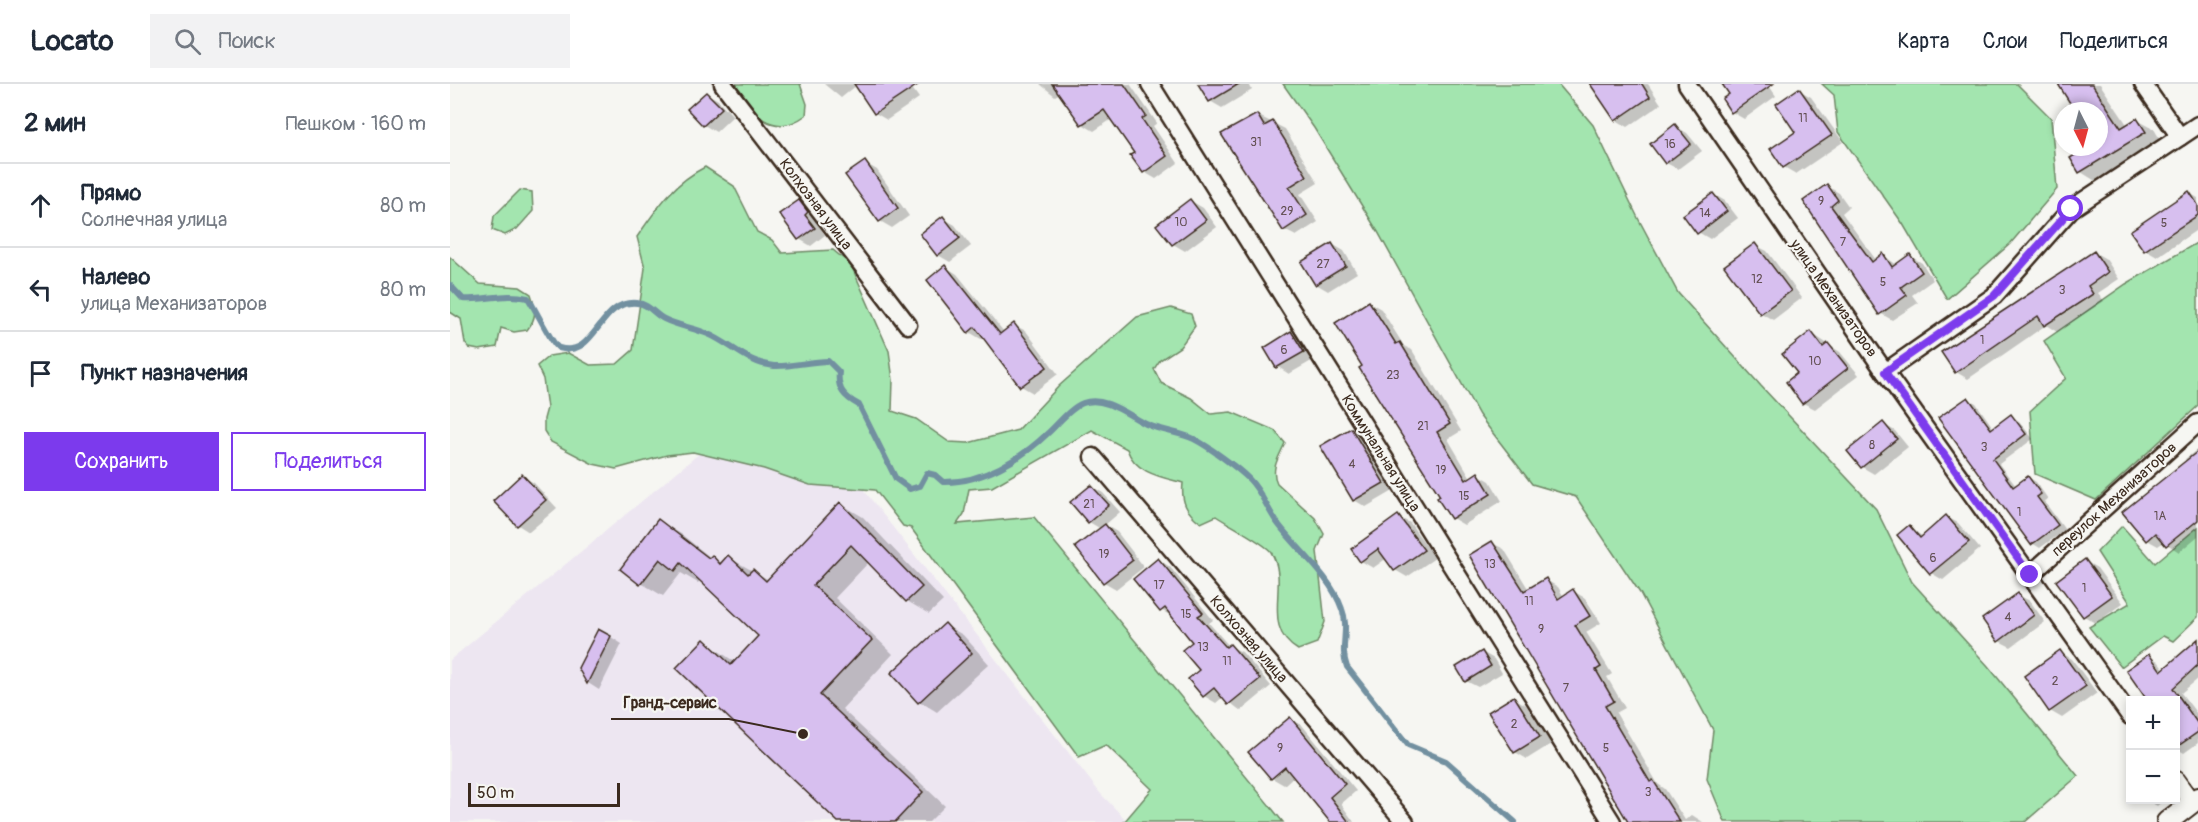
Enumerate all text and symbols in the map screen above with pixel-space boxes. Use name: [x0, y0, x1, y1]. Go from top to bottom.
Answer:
search box: [150, 14, 570, 68]
text: Locato: [30, 24, 114, 59]
icon: search: [171, 25, 204, 58]
text: Поиск: [219, 27, 276, 55]
text: Карта: [1897, 28, 1949, 55]
text: Слои: [1982, 28, 2027, 55]
text: Поделиться: [2060, 28, 2168, 55]
north arrow: [2054, 102, 2108, 156]
text: 2 мин: [24, 107, 86, 139]
text: Пешком · 160 m: [285, 111, 426, 136]
house number: 11: [1798, 111, 1808, 126]
house number: 31: [1250, 135, 1262, 150]
house number: 16: [1664, 137, 1676, 152]
street label: Колхозная улица: [775, 155, 856, 254]
text: Прямо: [81, 179, 141, 207]
icon: ahead: [24, 189, 57, 222]
text: 80 m: [380, 193, 426, 218]
house number: 9: [1818, 194, 1824, 209]
route start: [2057, 195, 2083, 221]
house number: 29: [1281, 204, 1293, 219]
house number: 14: [1699, 206, 1711, 221]
text: Солнечная улица: [81, 207, 227, 232]
house number: 10: [1175, 215, 1187, 230]
house number: 5: [2161, 216, 2167, 231]
street label: улица Механизаторов: [1785, 235, 1881, 361]
house number: 7: [1840, 235, 1847, 250]
house number: 27: [1316, 257, 1330, 272]
text: Налево: [81, 263, 150, 291]
house number: 12: [1751, 272, 1763, 287]
icon: left: [24, 273, 57, 306]
house number: 5: [1880, 275, 1886, 290]
text: 80 m: [380, 277, 426, 302]
house number: 3: [2059, 283, 2066, 298]
text: улица Механизаторов: [81, 291, 267, 316]
house number: 1: [1980, 333, 1984, 348]
house number: 6: [1281, 343, 1288, 358]
house number: 10: [1809, 354, 1821, 369]
icon: arrive: [24, 357, 57, 390]
text: Пункт назначения: [81, 359, 248, 387]
house number: 23: [1386, 368, 1400, 383]
street label: Коммунальная улица: [1337, 391, 1424, 515]
house number: 21: [1417, 419, 1429, 434]
button: Сохранить: [24, 432, 219, 491]
button: Поделиться: [231, 432, 426, 491]
house number: 8: [1869, 438, 1875, 453]
street label: переулок Механизаторов: [2048, 438, 2181, 561]
house number: 3: [1981, 440, 1988, 455]
house number: 4: [1349, 457, 1356, 472]
house number: 19: [1436, 463, 1446, 478]
house number: 15: [1458, 489, 1470, 504]
house number: 21: [1083, 497, 1095, 512]
house number: 1: [2017, 505, 2021, 520]
house number: 1А: [2154, 509, 2166, 524]
house number: 19: [1099, 547, 1109, 562]
house number: 6: [1930, 551, 1937, 566]
house number: 13: [1484, 557, 1496, 572]
route end: [2016, 561, 2042, 587]
house number: 17: [1153, 578, 1165, 593]
house number: 1: [2082, 581, 2086, 596]
street label: Колхозная улица: [1206, 592, 1292, 687]
house number: 11: [1524, 594, 1534, 609]
house number: 15: [1180, 607, 1192, 622]
house number: 4: [2005, 610, 2012, 625]
house number: 9: [1538, 622, 1544, 637]
house number: 13: [1197, 640, 1209, 655]
house number: 11: [1222, 654, 1232, 669]
house number: 2: [2052, 674, 2059, 689]
house number: 7: [1563, 681, 1570, 696]
callout: Гранд-сервис: [611, 685, 729, 719]
text: Гранд-сервис: [623, 693, 717, 713]
map controls: [2126, 696, 2180, 804]
button: +: [2126, 696, 2180, 750]
house number: 2: [1511, 717, 1518, 732]
house number: 9: [1277, 741, 1283, 756]
house number: 5: [1603, 741, 1609, 756]
button: −: [2126, 750, 2180, 804]
scale bar: [468, 780, 620, 808]
text: 50 m: [477, 783, 514, 803]
house number: 3: [1645, 785, 1652, 800]

